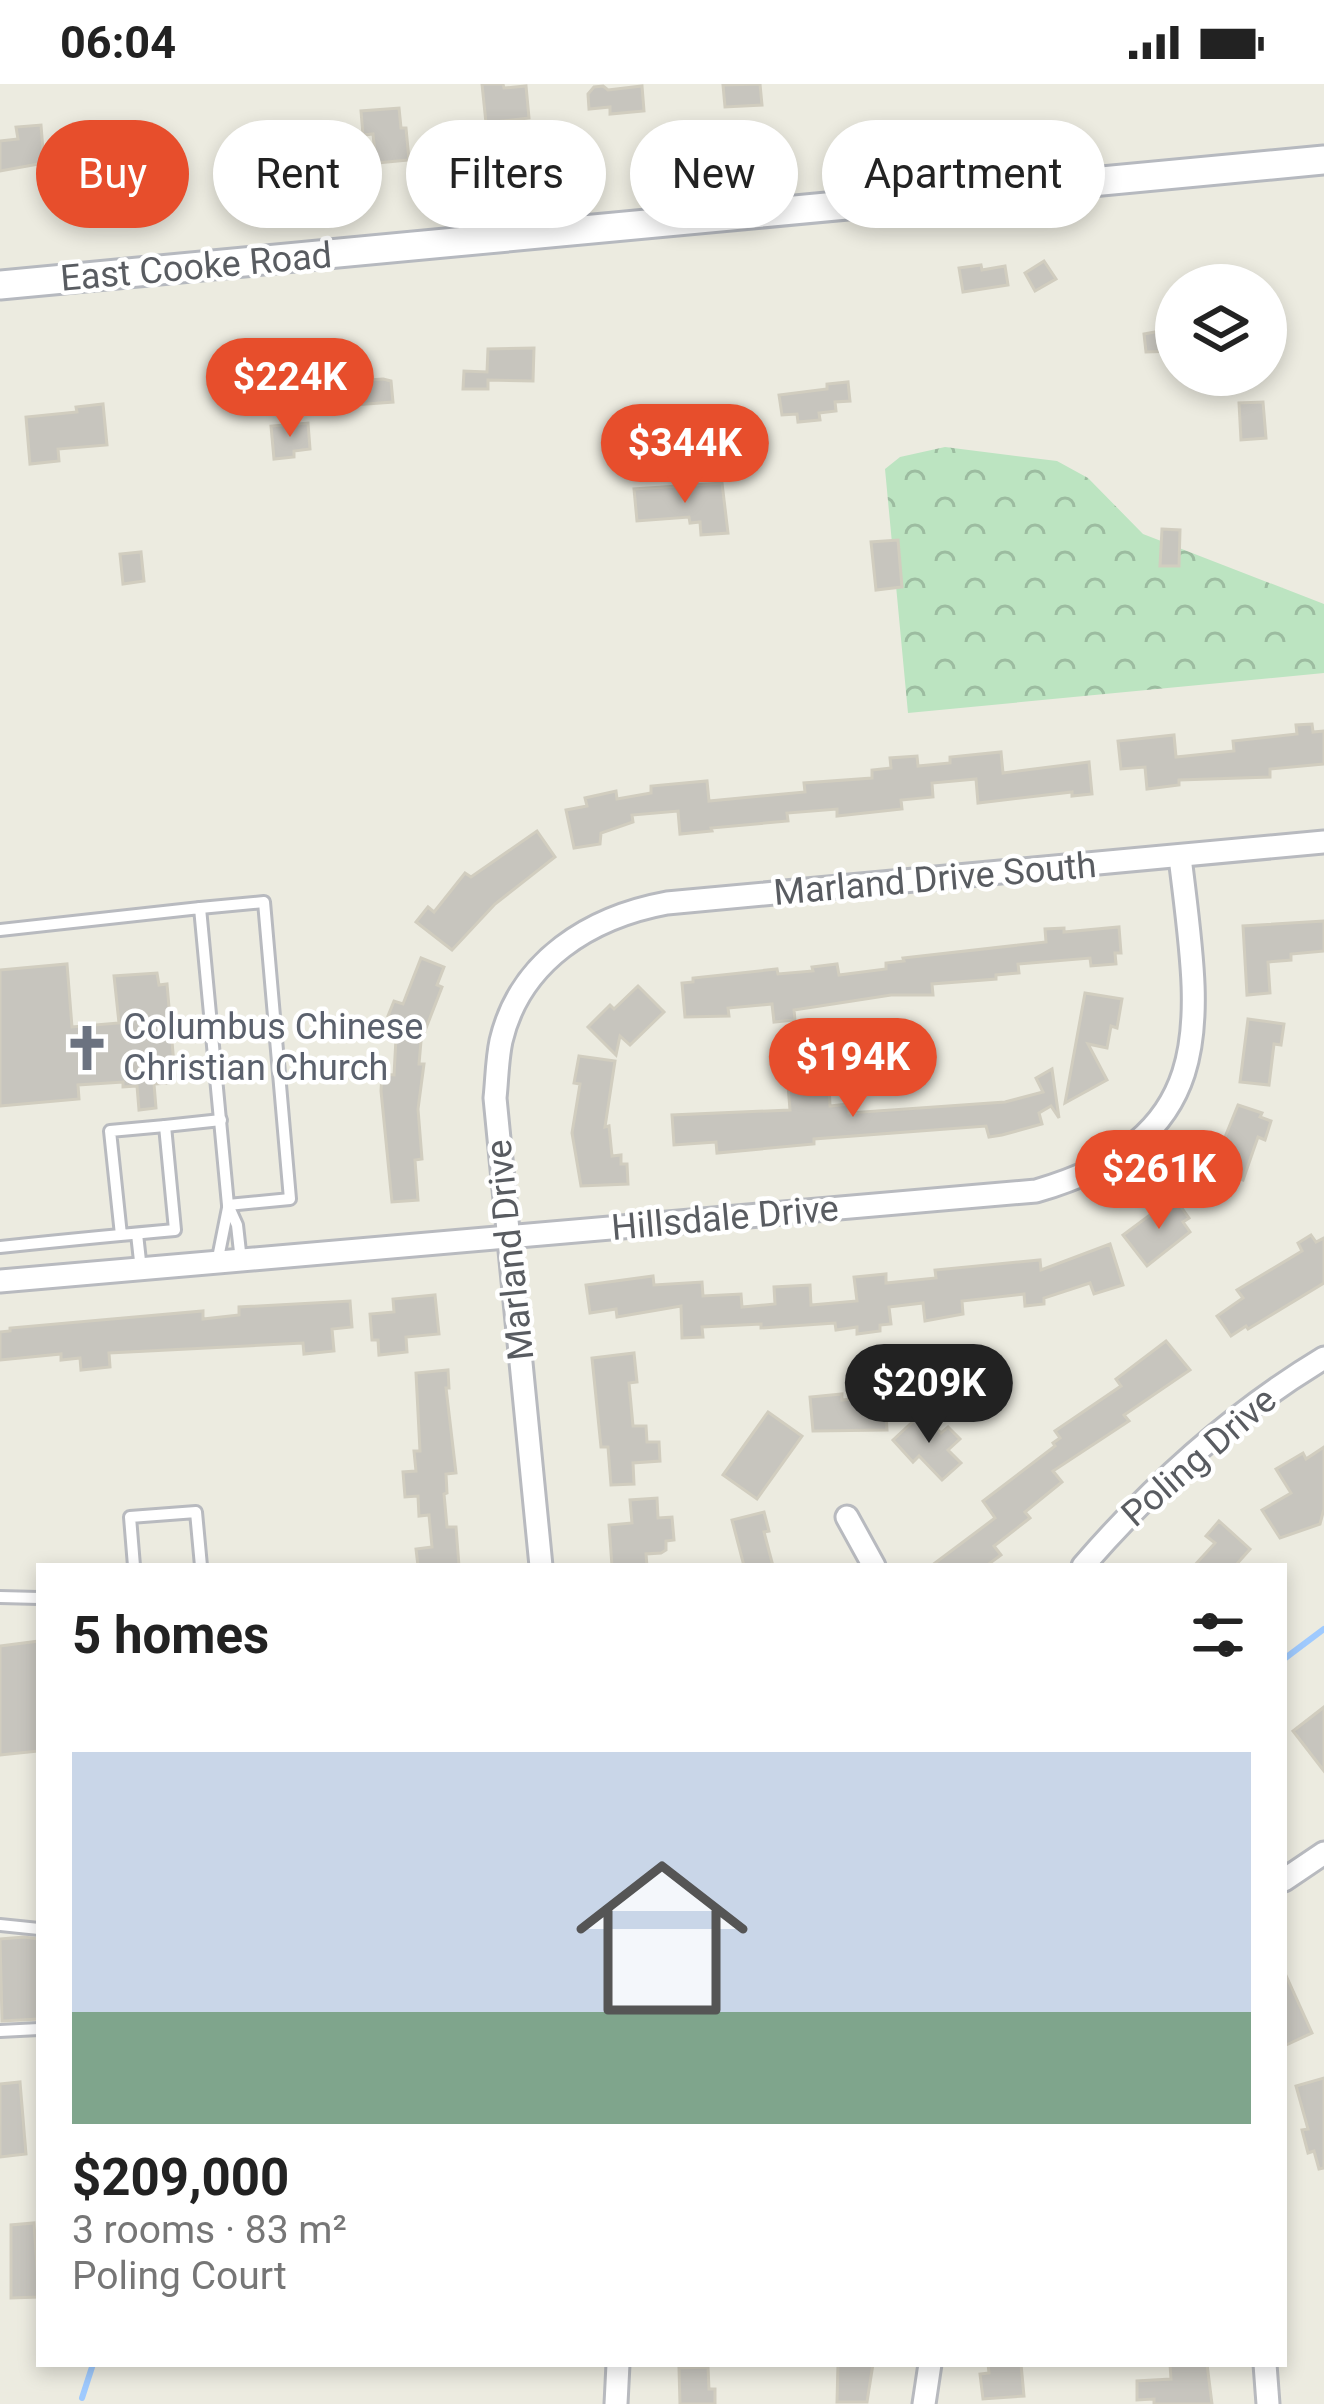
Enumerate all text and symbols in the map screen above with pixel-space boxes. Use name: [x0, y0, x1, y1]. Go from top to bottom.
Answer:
text: 06:04: [60, 16, 176, 69]
chip: Buy: [36, 120, 189, 228]
chip: Rent: [213, 120, 382, 228]
chip: Filters: [406, 120, 606, 228]
chip: New: [630, 120, 798, 228]
chip: Apartment: [822, 120, 1105, 228]
street label: East Cooke Road: [59, 234, 333, 300]
map controls: [1155, 264, 1287, 396]
button: layers: [1155, 264, 1287, 396]
pin: $224K: [206, 338, 374, 440]
text: $224K: [233, 354, 347, 400]
pin: $344K: [601, 404, 769, 506]
text: $344K: [628, 420, 742, 466]
street label: Marland Drive South: [772, 844, 1098, 914]
place label: Columbus Chinese Christian Church: [123, 1006, 423, 1089]
pin: $194K: [769, 1018, 937, 1120]
church icon: Columbus Chinese Christian Church: [62, 1023, 112, 1073]
text: $194K: [796, 1034, 910, 1080]
pin: $261K: [1075, 1130, 1243, 1232]
street label: Marland Drive: [478, 1138, 542, 1362]
text: $261K: [1102, 1146, 1216, 1192]
street label: Hillsdale Drive: [610, 1187, 840, 1249]
pin: $209K: [845, 1344, 1013, 1446]
text: $209K: [872, 1360, 986, 1406]
street label: Poling Drive: [1113, 1379, 1285, 1535]
icon: filters: [1185, 1602, 1251, 1668]
text: 5 homes: [72, 1606, 269, 1665]
icon: home: [554, 1830, 770, 2046]
text: $209,000: [72, 2148, 289, 2207]
text: 3 rooms · 83 m²: [72, 2207, 347, 2253]
text: Poling Court: [72, 2253, 287, 2299]

